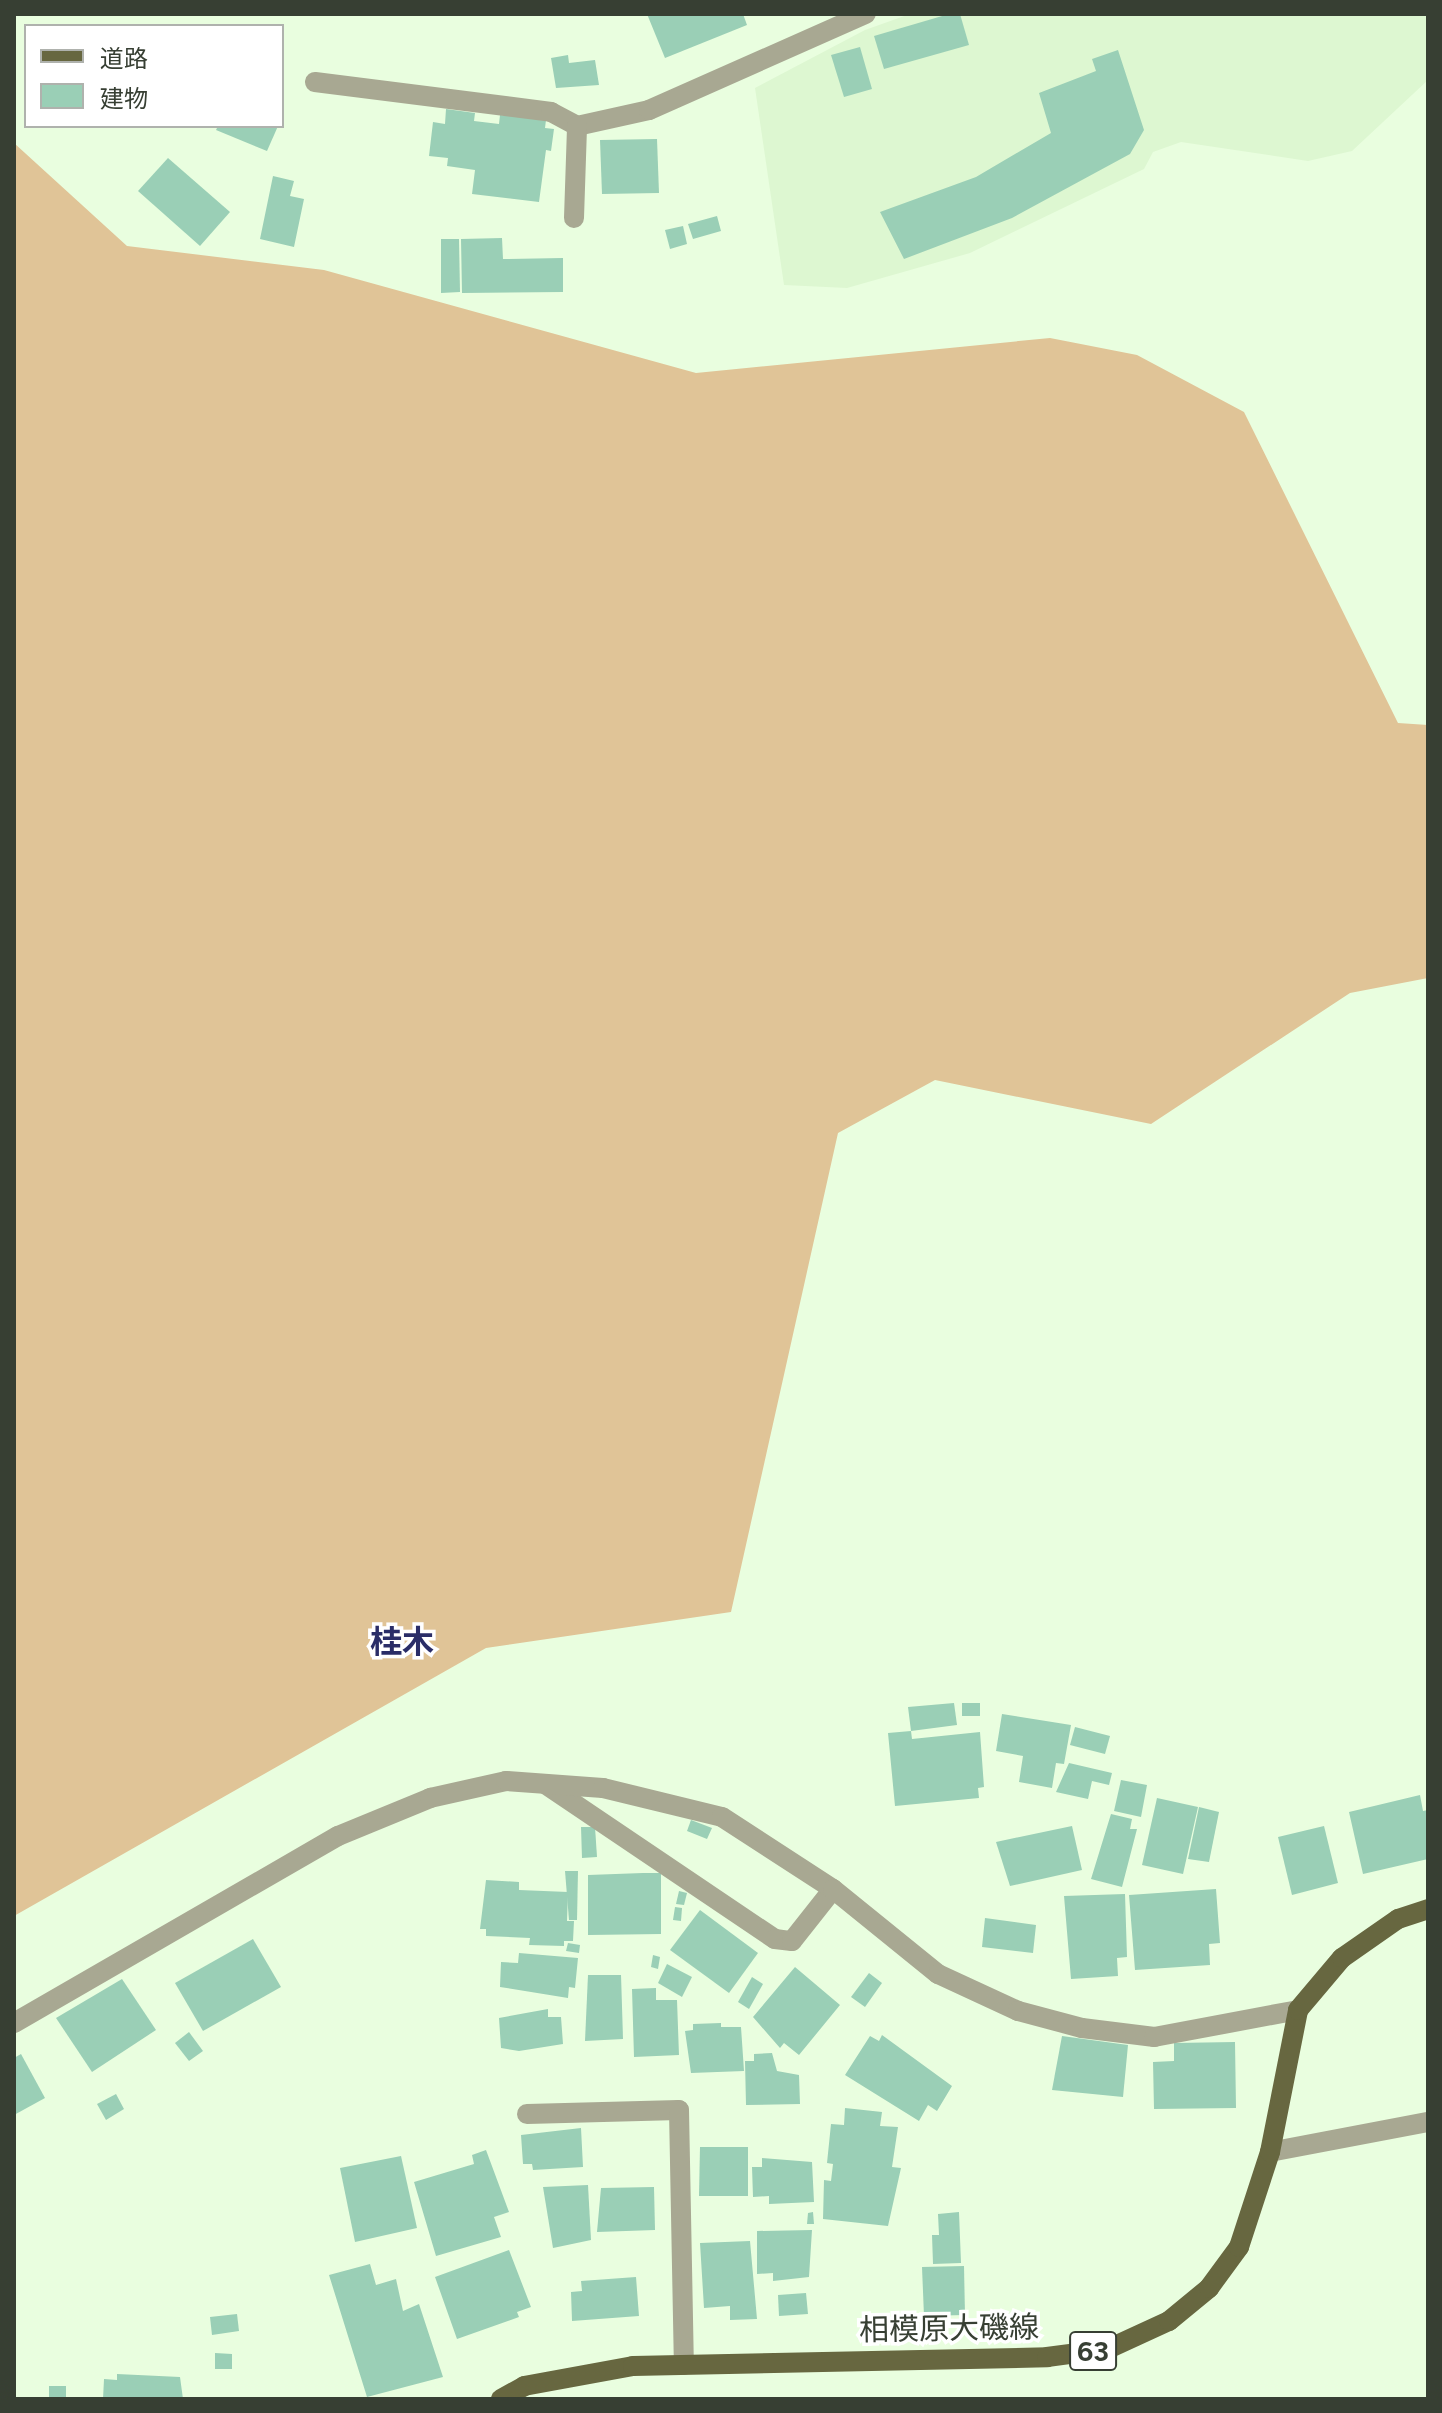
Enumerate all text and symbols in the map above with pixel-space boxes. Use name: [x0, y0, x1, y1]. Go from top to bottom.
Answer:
legend: [24, 24, 284, 128]
text: 道路: [100, 44, 148, 73]
text: 建物: [100, 84, 148, 113]
district label: 桂木: [370, 1623, 434, 1661]
street label: 相模原大磯線: [859, 2309, 1039, 2349]
road number: 63: [1069, 2327, 1117, 2375]

